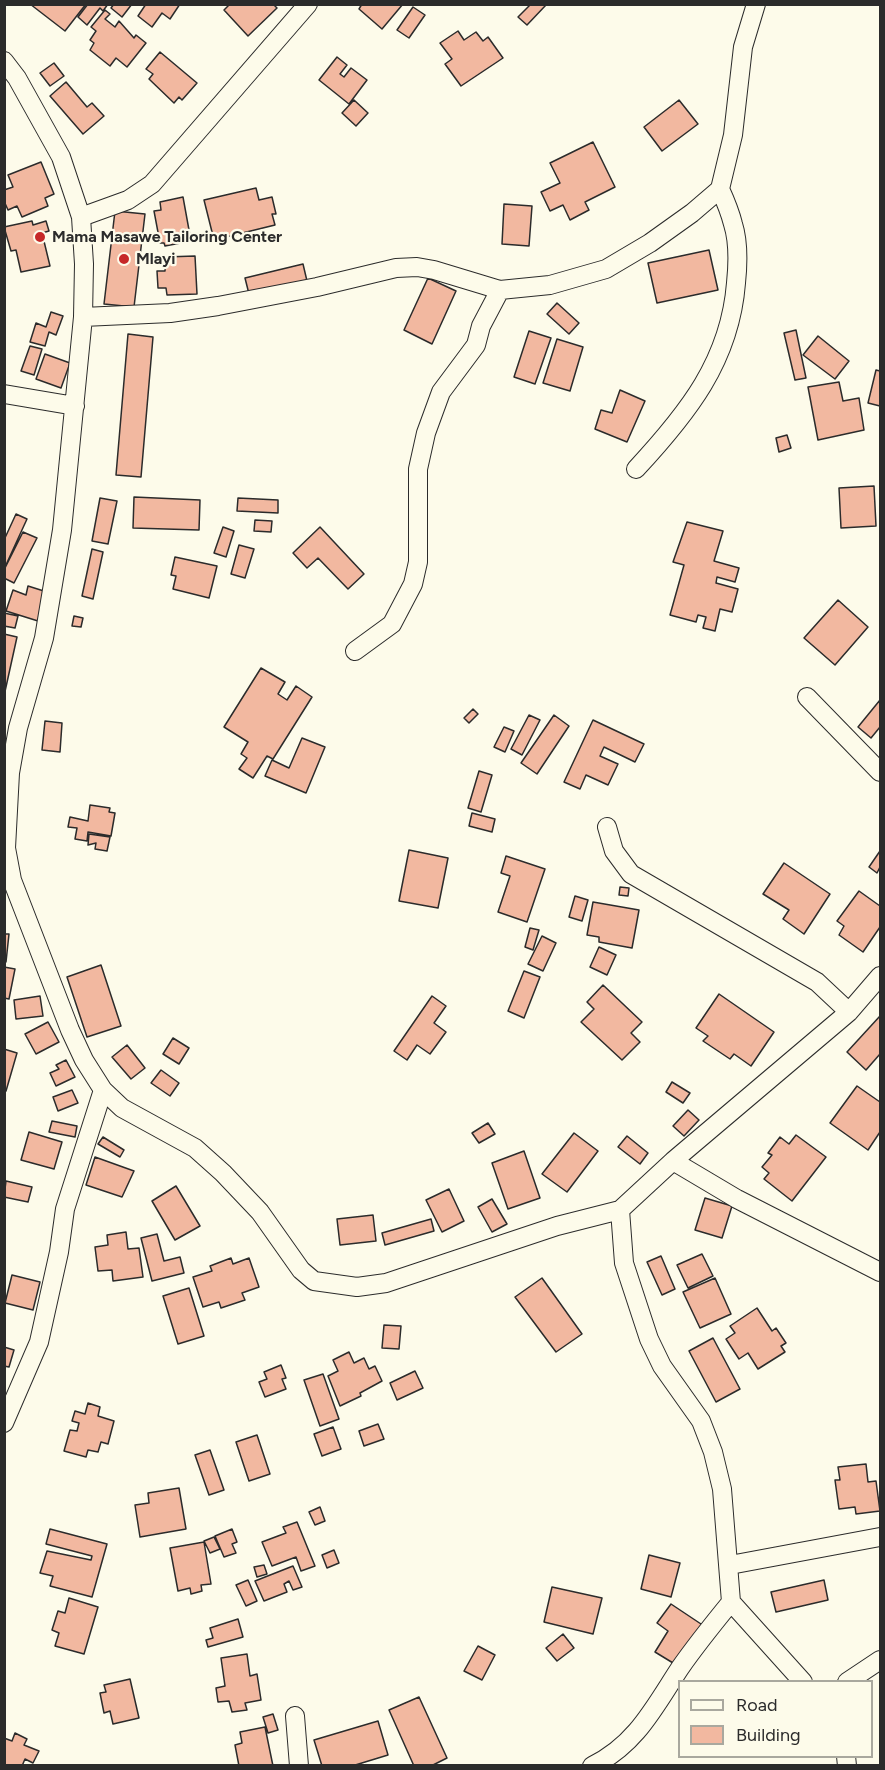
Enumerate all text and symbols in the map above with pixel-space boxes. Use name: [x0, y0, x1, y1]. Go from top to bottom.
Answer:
place label: Mama Masawe Tailoring Center: [52, 227, 282, 247]
marker: Mama Masawe Tailoring Center: [33, 230, 47, 244]
place label: Mlayi: [136, 249, 175, 269]
marker: Mlayi: [117, 252, 131, 266]
legend: [678, 1680, 873, 1758]
text: Road: [736, 1694, 777, 1716]
text: Building: [736, 1724, 801, 1746]

